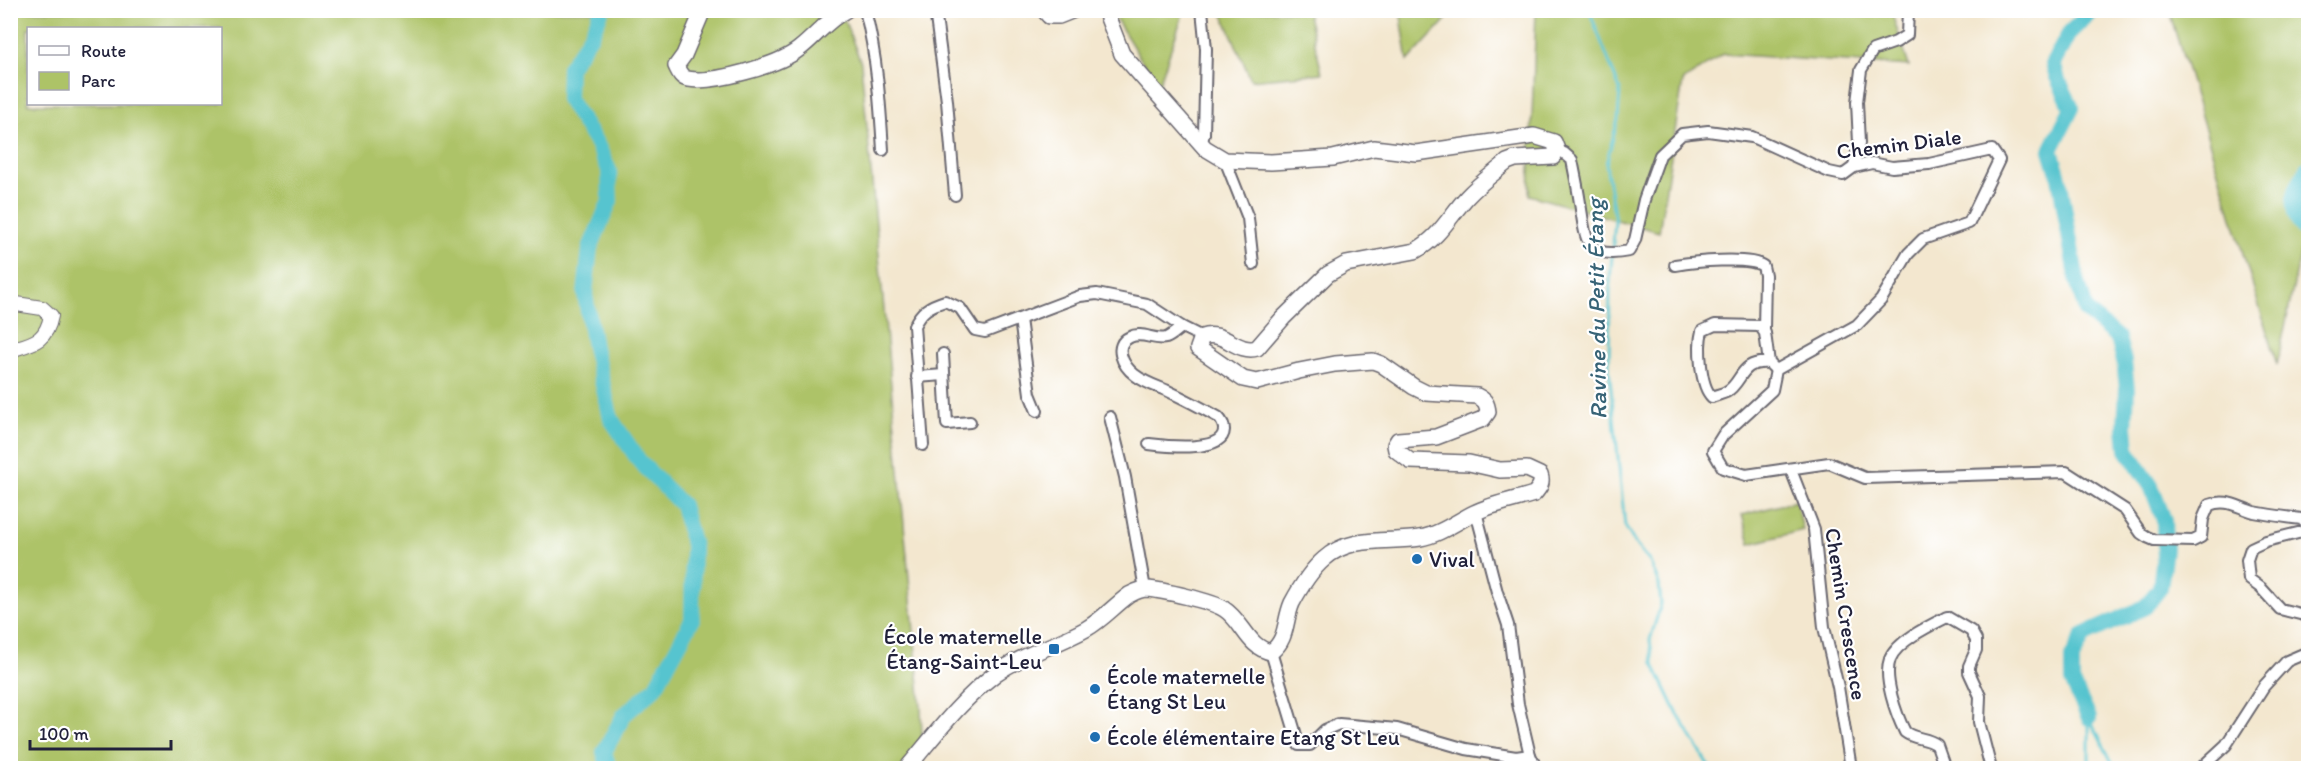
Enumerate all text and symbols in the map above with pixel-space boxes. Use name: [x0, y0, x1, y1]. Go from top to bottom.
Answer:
legend: [27, 27, 222, 105]
text: Route: [81, 40, 126, 62]
text: Parc: [81, 70, 115, 92]
street label: Chemin Diale: [1835, 123, 1963, 165]
water label: Ravine du Petit Étang: [1580, 196, 1612, 420]
street label: Chemin Crescence: [1819, 526, 1873, 702]
place label: Vival: [1429, 546, 1475, 573]
marker: Vival: [1410, 552, 1424, 566]
place label: École maternelle Étang-Saint-Leu: [884, 623, 1042, 675]
marker: École maternelle Étang-Saint-Leu: [1047, 642, 1061, 656]
place label: École maternelle Étang St Leu: [1107, 663, 1265, 715]
marker: École maternelle Étang St Leu: [1088, 682, 1102, 696]
scale bar: [30, 713, 171, 751]
text: 100 m: [39, 723, 89, 745]
place label: École élémentaire Etang St Leu: [1107, 724, 1400, 751]
marker: École élémentaire Etang St Leu: [1088, 730, 1102, 744]

